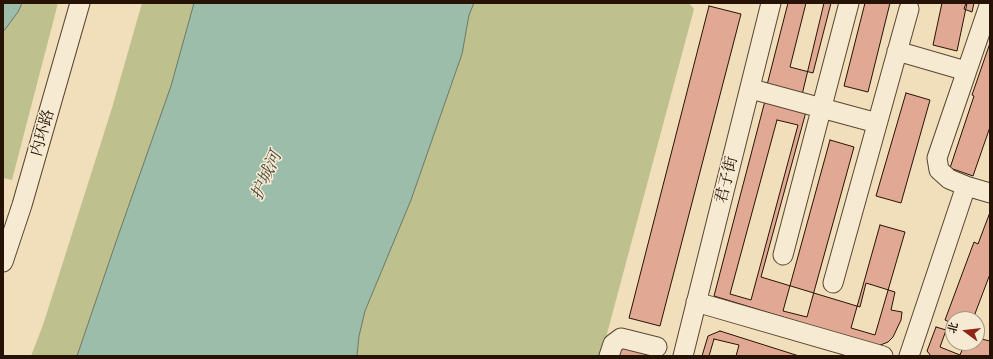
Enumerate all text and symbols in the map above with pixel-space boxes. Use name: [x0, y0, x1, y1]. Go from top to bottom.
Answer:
street label: 内环路: [27, 107, 59, 159]
water label: 护城河: [247, 149, 287, 203]
street label: 君子街: [712, 154, 742, 206]
north arrow: [945, 311, 985, 351]
text: 北: [947, 321, 961, 335]

